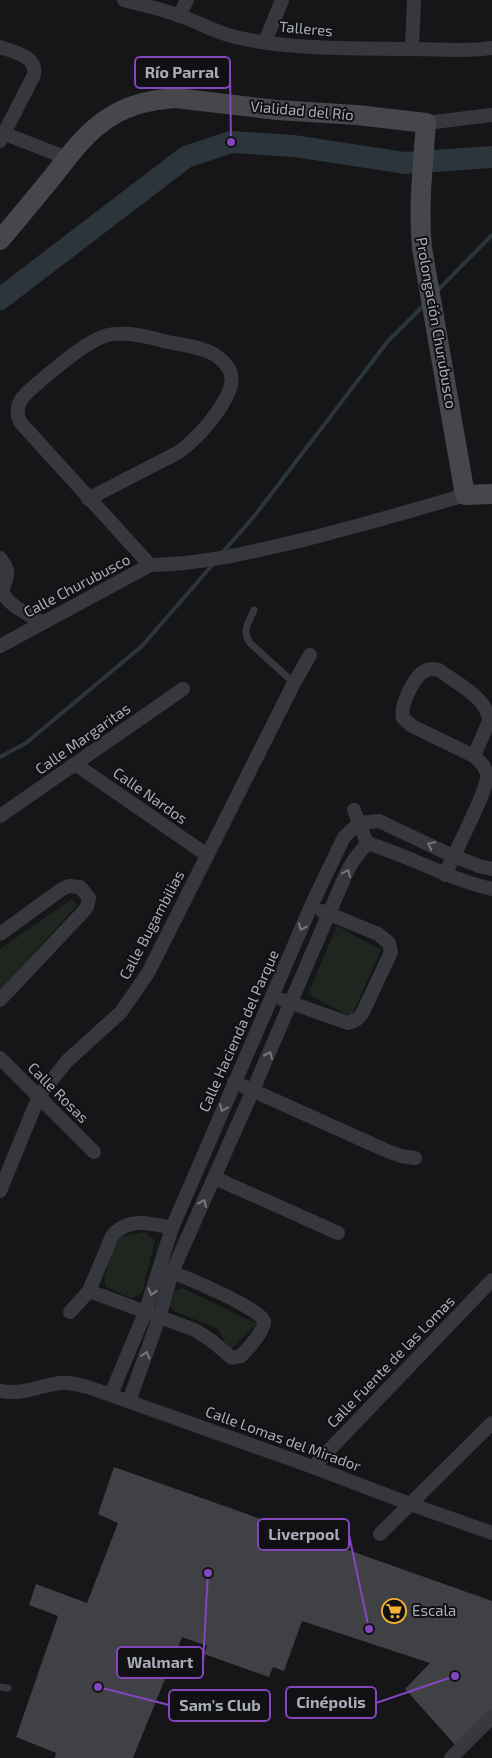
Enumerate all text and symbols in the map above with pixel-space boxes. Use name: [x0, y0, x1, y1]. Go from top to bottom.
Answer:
street label: Talleres: [278, 17, 334, 39]
callout: Río Parral: [135, 57, 230, 88]
text: Río Parral: [145, 62, 220, 81]
street label: Vialidad del Río: [250, 97, 354, 123]
street label: Prolongación Churubusco: [413, 236, 461, 410]
street label: Calle Churubusco: [20, 549, 133, 621]
street label: Calle Margaritas: [31, 699, 134, 778]
street label: Calle Nardos: [110, 763, 191, 827]
one-way arrow: [427, 840, 436, 851]
street label: Calle Bugambilias: [115, 867, 187, 982]
one-way arrow: [341, 869, 352, 878]
one-way arrow: [297, 922, 308, 931]
street label: Calle Hacienda del Parque: [194, 947, 282, 1114]
one-way arrow: [262, 1051, 273, 1060]
street label: Calle Rosas: [25, 1058, 93, 1126]
one-way arrow: [218, 1103, 229, 1112]
one-way arrow: [197, 1199, 208, 1208]
one-way arrow: [147, 1288, 157, 1296]
street label: Calle Fuente de las Lomas: [323, 1292, 458, 1431]
one-way arrow: [140, 1351, 150, 1360]
street label: Calle Lomas del Mirador: [203, 1402, 363, 1475]
callout: Liverpool: [258, 1519, 349, 1550]
text: Liverpool: [268, 1524, 340, 1543]
supermarket icon: Escala: [381, 1598, 407, 1624]
place label: Escala: [412, 1601, 456, 1619]
callout: Walmart: [117, 1647, 203, 1678]
text: Walmart: [127, 1652, 194, 1671]
callout: Cinépolis: [286, 1687, 376, 1718]
callout: Sam's Club: [169, 1690, 270, 1721]
text: Cinépolis: [296, 1692, 366, 1711]
text: Sam's Club: [179, 1695, 261, 1714]

